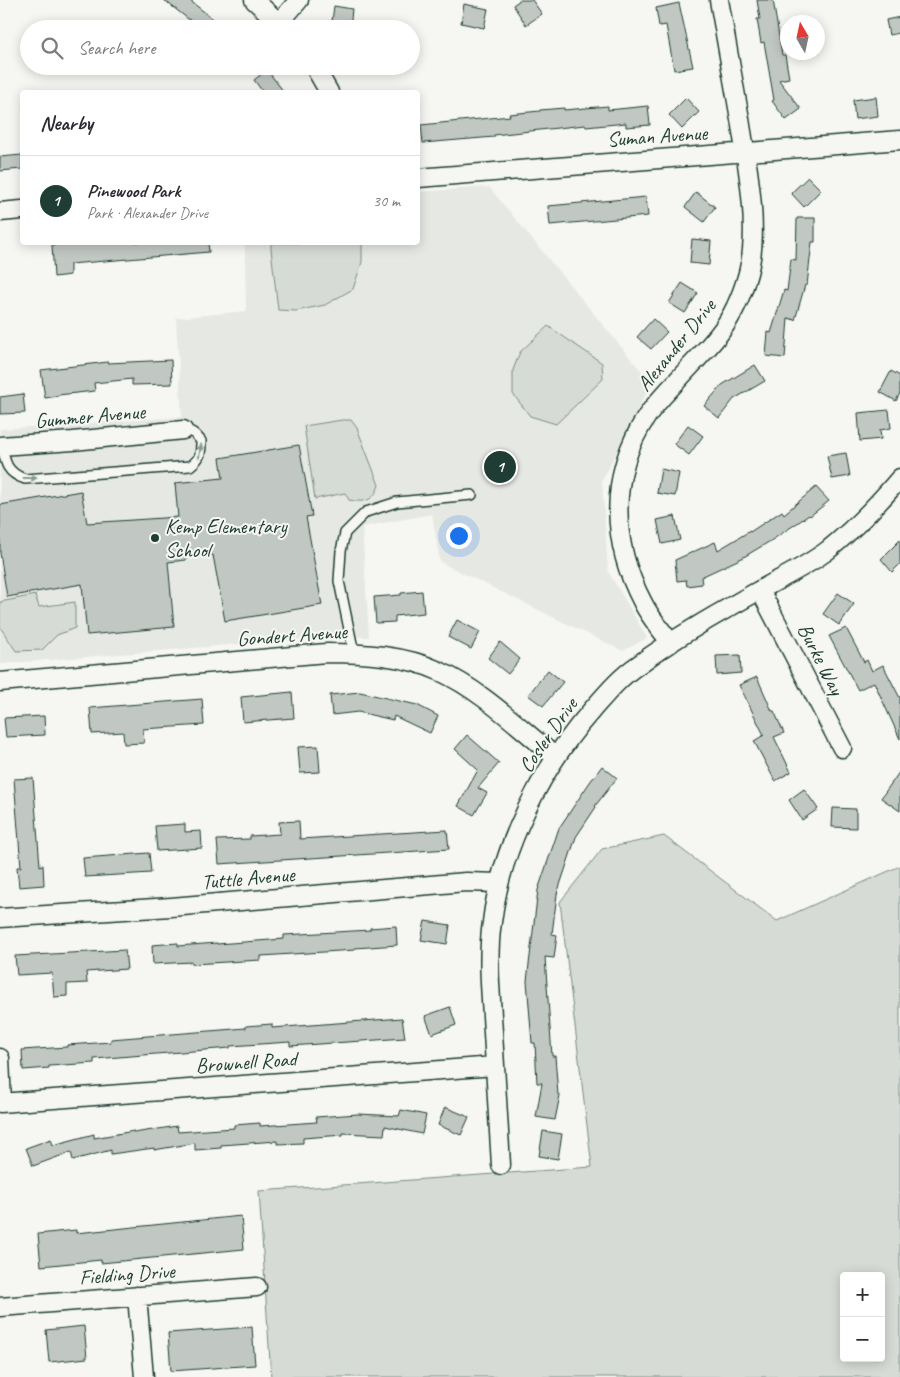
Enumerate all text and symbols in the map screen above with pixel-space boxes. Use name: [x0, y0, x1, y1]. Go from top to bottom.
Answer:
north arrow: [780, 15, 825, 60]
search box: [20, 20, 420, 75]
icon: search: [38, 34, 66, 62]
text: Search here: [78, 36, 155, 60]
text: Nearby: [40, 110, 93, 136]
street label: Suman Avenue: [606, 119, 709, 152]
text: Pinewood Park: [87, 179, 180, 203]
text: 1: [52, 191, 60, 211]
text: 30 m: [373, 191, 400, 211]
text: Park · Alexander Drive: [87, 203, 208, 223]
street label: Alexander Drive: [631, 293, 722, 396]
street label: Gummer Avenue: [34, 398, 147, 434]
one-way arrow: [196, 443, 204, 459]
pin: 1: [484, 448, 516, 486]
one-way arrow: [22, 474, 38, 482]
place label: Kemp Elementary School: [165, 513, 288, 563]
your location: [446, 523, 472, 549]
marker: Kemp Elementary School: [149, 532, 161, 544]
street label: Gondert Avenue: [236, 618, 349, 652]
street label: Burke Way: [792, 619, 851, 701]
street label: Cosler Drive: [513, 691, 584, 777]
street label: Tuttle Avenue: [200, 861, 297, 895]
street label: Brownell Road: [195, 1045, 300, 1078]
street label: Fielding Drive: [78, 1258, 177, 1290]
map controls: [840, 1272, 885, 1362]
button: +: [840, 1272, 885, 1317]
button: −: [840, 1317, 885, 1362]

